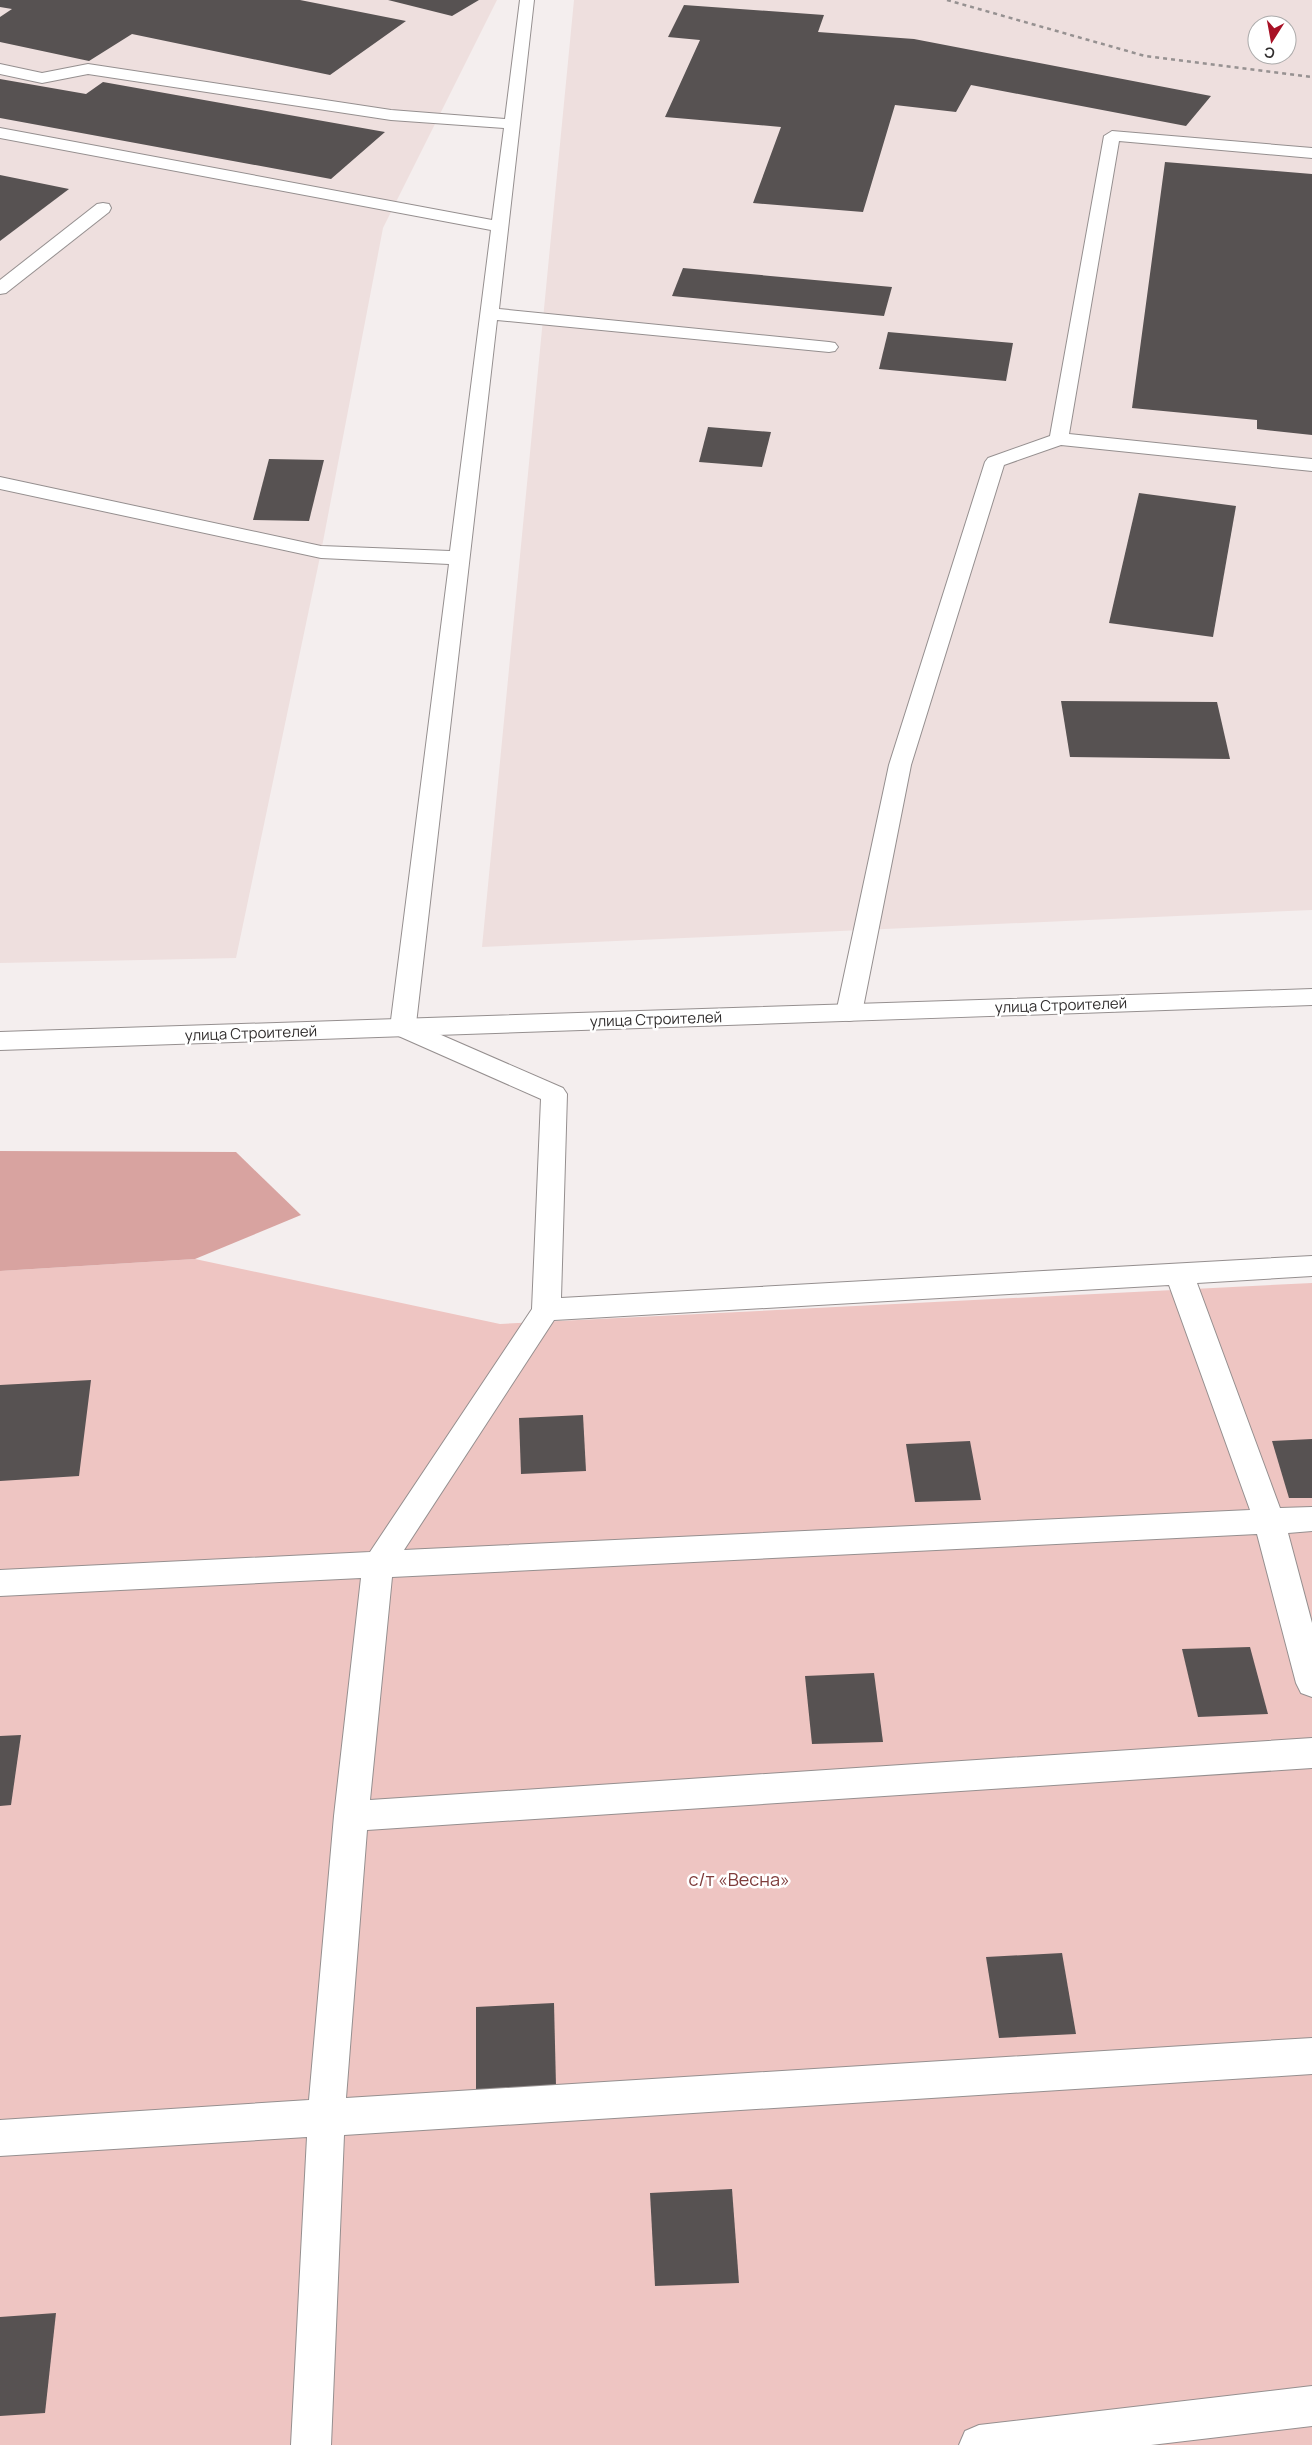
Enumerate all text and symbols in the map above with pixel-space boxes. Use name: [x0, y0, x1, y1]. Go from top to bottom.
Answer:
north arrow: [1247, 15, 1297, 65]
text: С: [1263, 43, 1276, 64]
street label: улица Строителей: [995, 992, 1127, 1018]
street label: улица Строителей: [590, 1006, 722, 1032]
street label: улица Строителей: [185, 1020, 317, 1046]
park label: с/т «Весна»: [688, 1867, 790, 1891]

